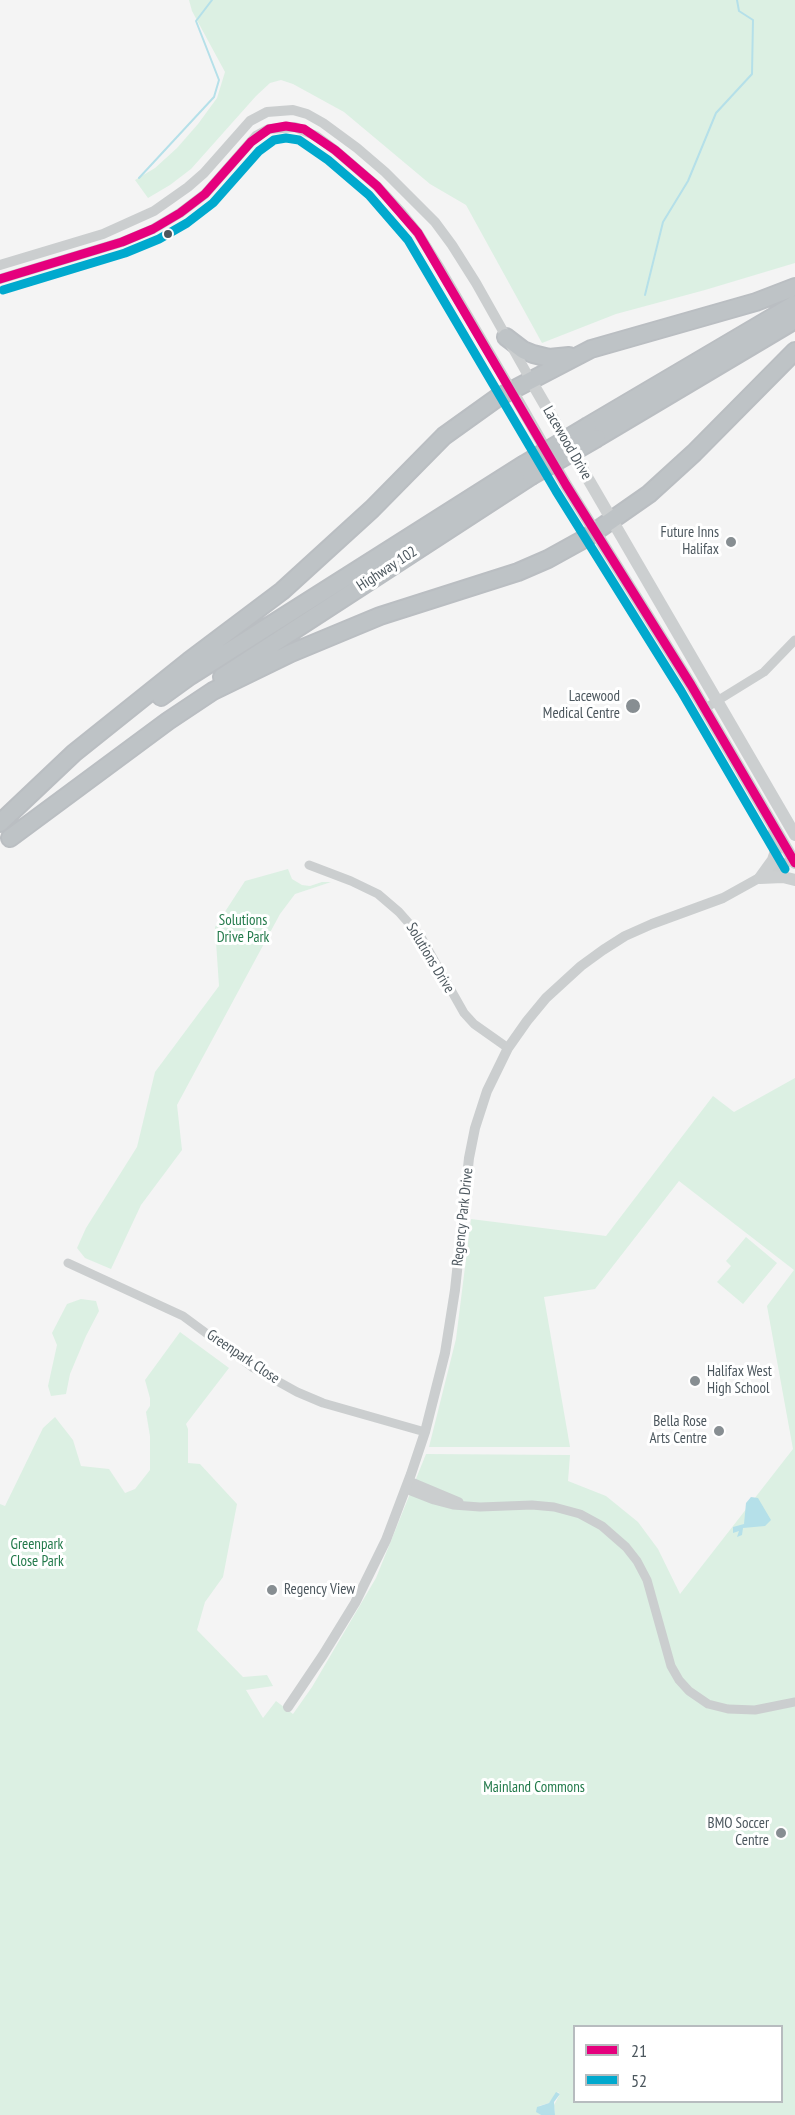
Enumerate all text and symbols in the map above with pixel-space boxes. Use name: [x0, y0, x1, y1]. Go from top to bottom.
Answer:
unlabelled marker: [162, 228, 174, 240]
street label: Lacewood Drive: [539, 403, 595, 483]
place label: Future Inns Halifax: [660, 524, 719, 559]
marker: Future Inns Halifax: [724, 535, 738, 549]
street label: Highway 102: [353, 543, 421, 595]
place label: Lacewood Medical Centre: [543, 688, 620, 723]
marker: Lacewood Medical Centre: [624, 697, 642, 715]
park label: Solutions Drive Park: [217, 912, 269, 947]
street label: Solutions Drive: [402, 920, 458, 996]
street label: Regency Park Drive: [449, 1167, 477, 1267]
street label: Greenpark Close: [203, 1326, 283, 1388]
place label: Halifax West High School: [707, 1363, 772, 1398]
marker: Halifax West High School: [688, 1374, 702, 1388]
place label: Bella Rose Arts Centre: [649, 1413, 707, 1448]
marker: Bella Rose Arts Centre: [712, 1424, 726, 1438]
park label: Greenpark Close Park: [10, 1536, 64, 1571]
place label: Regency View: [284, 1581, 355, 1599]
marker: Regency View: [265, 1583, 279, 1597]
park label: Mainland Commons: [483, 1779, 585, 1797]
place label: BMO Soccer Centre: [708, 1815, 769, 1850]
marker: BMO Soccer Centre: [774, 1826, 788, 1840]
legend: [573, 2025, 783, 2103]
text: 21: [631, 2039, 647, 2062]
text: 52: [631, 2069, 647, 2092]

